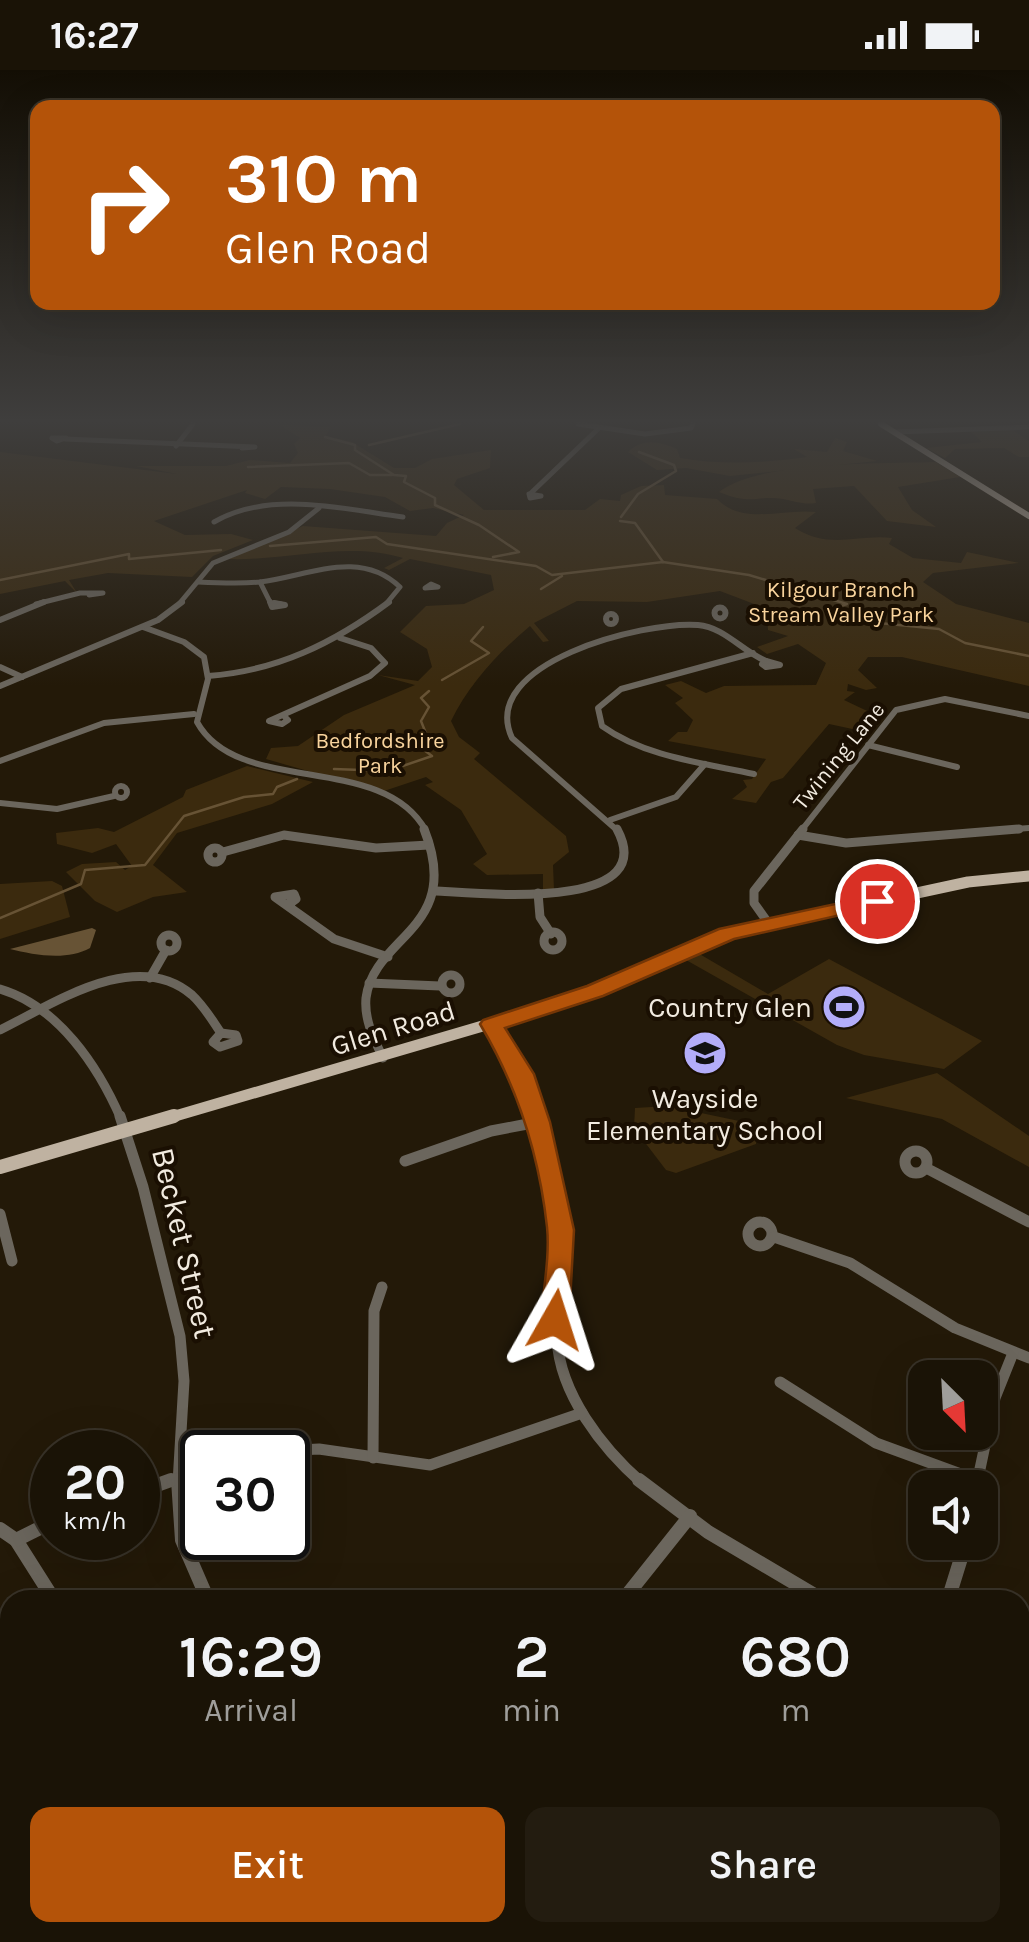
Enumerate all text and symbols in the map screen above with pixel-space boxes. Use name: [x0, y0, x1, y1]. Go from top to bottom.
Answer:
text: 16:27: [50, 13, 139, 58]
text: 310 m: [225, 138, 422, 220]
icon: right: [60, 140, 190, 270]
text: Glen Road: [225, 222, 431, 274]
park label: Kilgour Branch Stream Valley Park: [748, 577, 934, 628]
street label: Twining Lane: [788, 697, 890, 815]
park label: Bedfordshire Park: [315, 728, 445, 779]
pin: [835, 859, 920, 944]
icon: arrive: [850, 874, 905, 929]
sports icon: Country Glen: [821, 984, 867, 1030]
place label: Country Glen: [648, 991, 812, 1024]
street label: Glen Road: [327, 993, 459, 1063]
school or university icon: Wayside Elementary School: [682, 1030, 728, 1076]
place label: Wayside Elementary School: [586, 1082, 824, 1147]
street label: Becket Street: [144, 1144, 224, 1342]
position arrow: [503, 1268, 607, 1372]
north arrow: [908, 1360, 998, 1450]
map controls: [908, 1360, 998, 1560]
speed limit sign: 30: [180, 1430, 310, 1560]
text: 20: [64, 1453, 126, 1512]
button: sound: [908, 1470, 998, 1560]
text: km/h: [63, 1506, 127, 1535]
text: 16:29: [179, 1622, 323, 1692]
text: 2: [514, 1622, 549, 1692]
text: 680: [740, 1622, 851, 1692]
text: Arrival: [204, 1692, 298, 1729]
text: min: [502, 1692, 561, 1729]
text: m: [780, 1692, 810, 1729]
button: Exit: [30, 1807, 505, 1922]
button: Share: [525, 1807, 1000, 1922]

